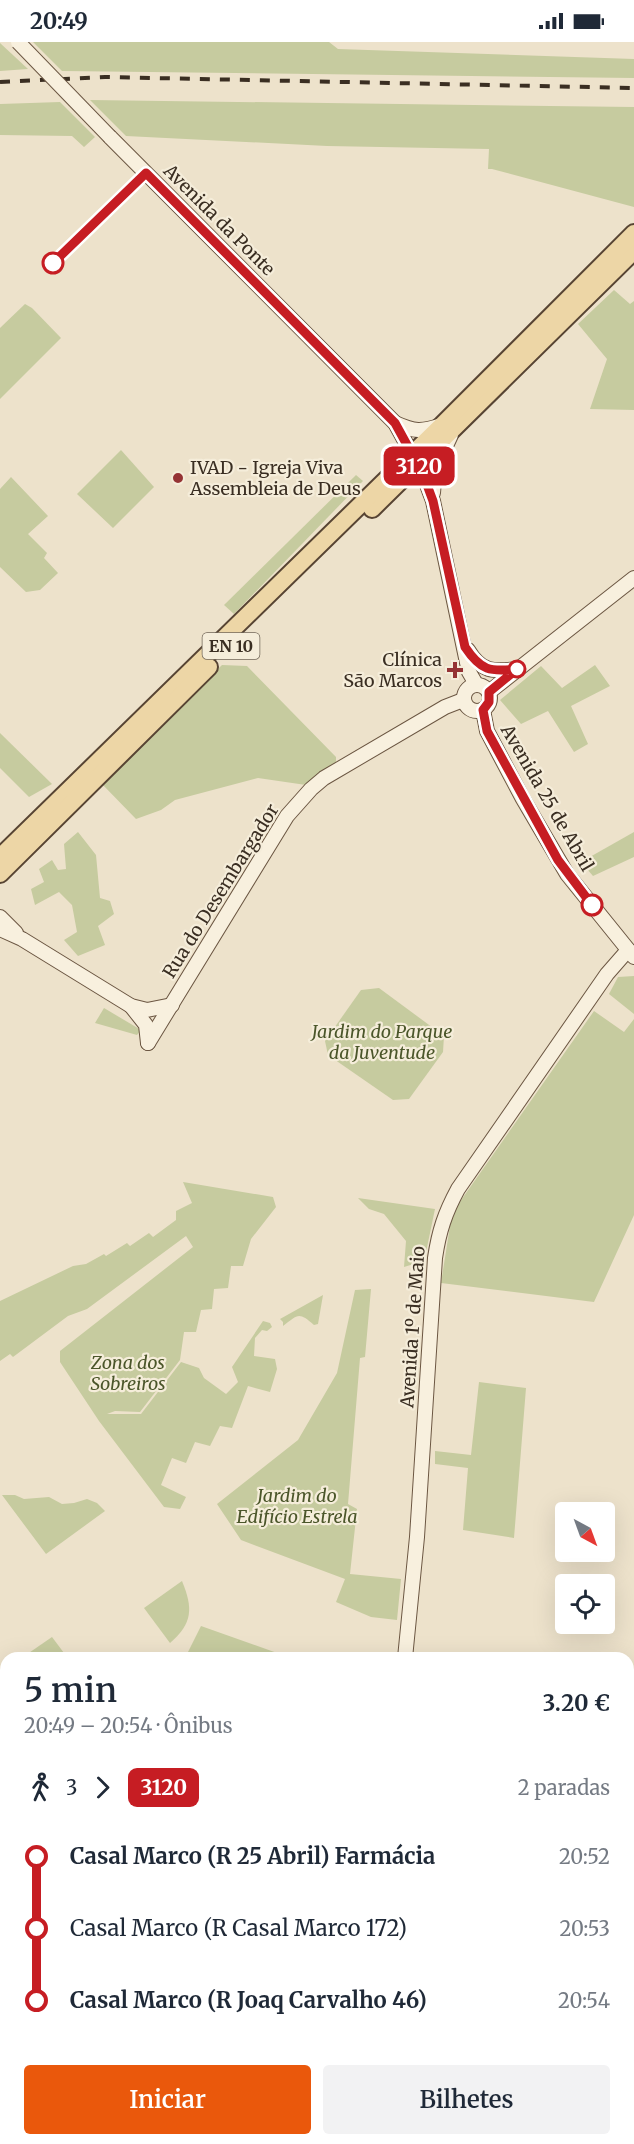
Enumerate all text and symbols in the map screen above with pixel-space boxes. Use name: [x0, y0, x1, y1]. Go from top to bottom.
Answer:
text: 20:49: [30, 7, 88, 35]
street label: Avenida da Ponte: [158, 158, 280, 280]
unlabelled marker: [42, 252, 64, 274]
line badge: 3120: [377, 446, 461, 486]
text: 3120: [396, 453, 442, 480]
place label: IVAD - Igreja Viva Assembleia de Deus: [189, 456, 361, 500]
marker: IVAD - Igreja Viva Assembleia de Deus: [171, 471, 185, 485]
road number: EN 10: [202, 633, 260, 659]
place label: Clínica São Marcos: [343, 648, 442, 692]
unlabelled marker: [508, 660, 526, 678]
marker: Clínica São Marcos: [446, 661, 464, 679]
street label: Avenida 25 de Abril: [496, 719, 599, 876]
street label: Rua do Desembargador: [158, 799, 284, 982]
unlabelled marker: [581, 894, 603, 916]
park label: Jardim do Parque da Juventude: [310, 1020, 452, 1064]
street label: Avenida 1º de Maio: [395, 1245, 430, 1410]
park label: Zona dos Sobreiros: [90, 1351, 166, 1395]
park label: Jardim do Edifício Estrela: [236, 1484, 358, 1528]
north arrow: [555, 1502, 615, 1562]
map controls: [555, 1502, 615, 1634]
button: locate: [555, 1574, 615, 1634]
text: 5 min: [24, 1670, 117, 1711]
text: 3.20 €: [543, 1689, 610, 1717]
text: 20:49 – 20:54 · Ônibus: [24, 1713, 233, 1738]
icon: walk: [24, 1771, 57, 1804]
icon: forward: [86, 1771, 119, 1804]
text: 3120: [140, 1774, 187, 1801]
text: 3: [66, 1775, 77, 1800]
text: 2 paradas: [518, 1775, 610, 1800]
text: Casal Marco (R 25 Abril) Farmácia: [70, 1842, 435, 1870]
text: 20:52: [559, 1844, 610, 1869]
text: Casal Marco (R Casal Marco 172): [70, 1914, 407, 1942]
text: 20:53: [559, 1916, 610, 1941]
text: Casal Marco (R Joaq Carvalho 46): [70, 1986, 427, 2014]
text: 20:54: [558, 1988, 610, 2013]
button: Iniciar: [24, 2065, 311, 2134]
button: Bilhetes: [323, 2065, 610, 2134]

